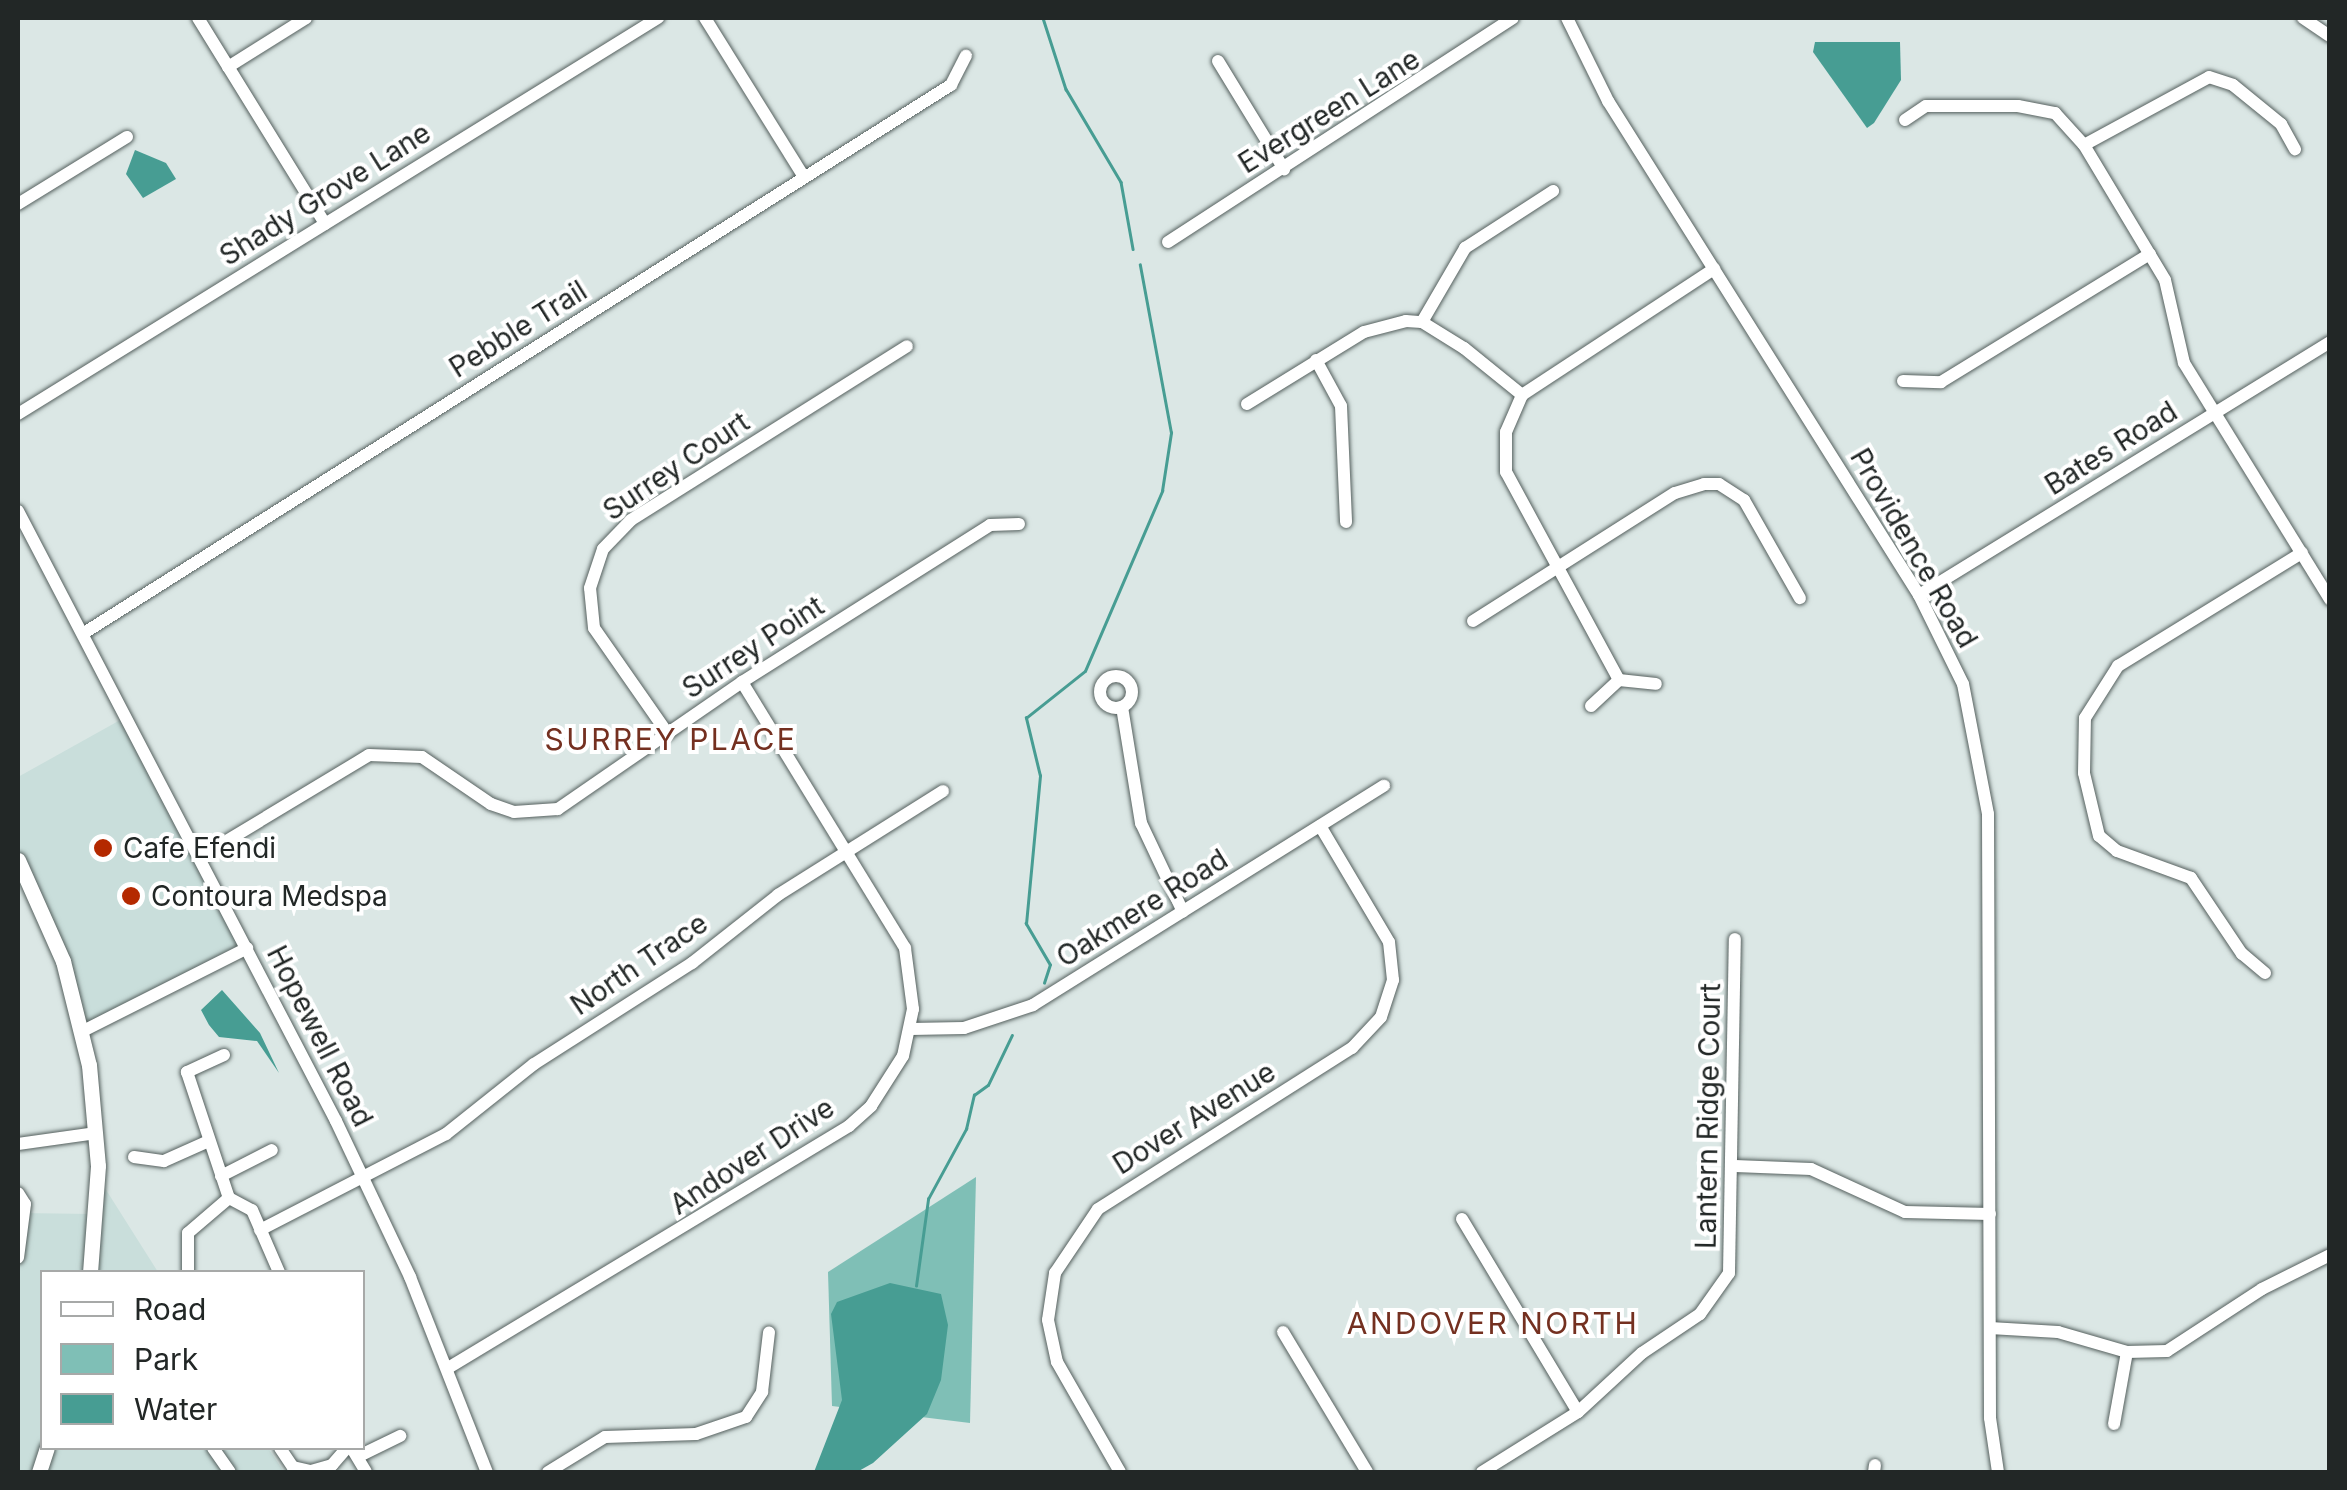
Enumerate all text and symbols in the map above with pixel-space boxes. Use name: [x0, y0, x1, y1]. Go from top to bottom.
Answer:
street label: Evergreen Lane: [1232, 42, 1426, 180]
street label: Shady Grove Lane: [213, 116, 437, 272]
street label: Pebble Trail: [443, 274, 593, 384]
street label: Bates Road: [2039, 394, 2183, 502]
street label: Surrey Court: [597, 405, 755, 527]
street label: Providence Road: [1843, 442, 1985, 654]
street label: Surrey Point: [676, 589, 830, 705]
district label: SURREY PLACE: [545, 721, 797, 757]
place label: Cafe Efendi: [123, 831, 276, 865]
marker: Cafe Efendi: [92, 837, 114, 859]
street label: Oakmere Road: [1050, 842, 1234, 974]
place label: Contoura Medspa: [151, 879, 388, 913]
marker: Contoura Medspa: [120, 885, 142, 907]
street label: North Trace: [564, 906, 714, 1022]
street label: Hopewell Road: [260, 940, 380, 1132]
street label: Lantern Ridge Court: [1689, 983, 1727, 1249]
street label: Dover Avenue: [1107, 1055, 1281, 1181]
street label: Andover Drive: [664, 1091, 840, 1221]
legend: [40, 1270, 365, 1450]
text: Road: [134, 1291, 206, 1327]
district label: ANDOVER NORTH: [1347, 1305, 1639, 1341]
text: Park: [134, 1341, 198, 1377]
text: Water: [134, 1391, 217, 1427]

